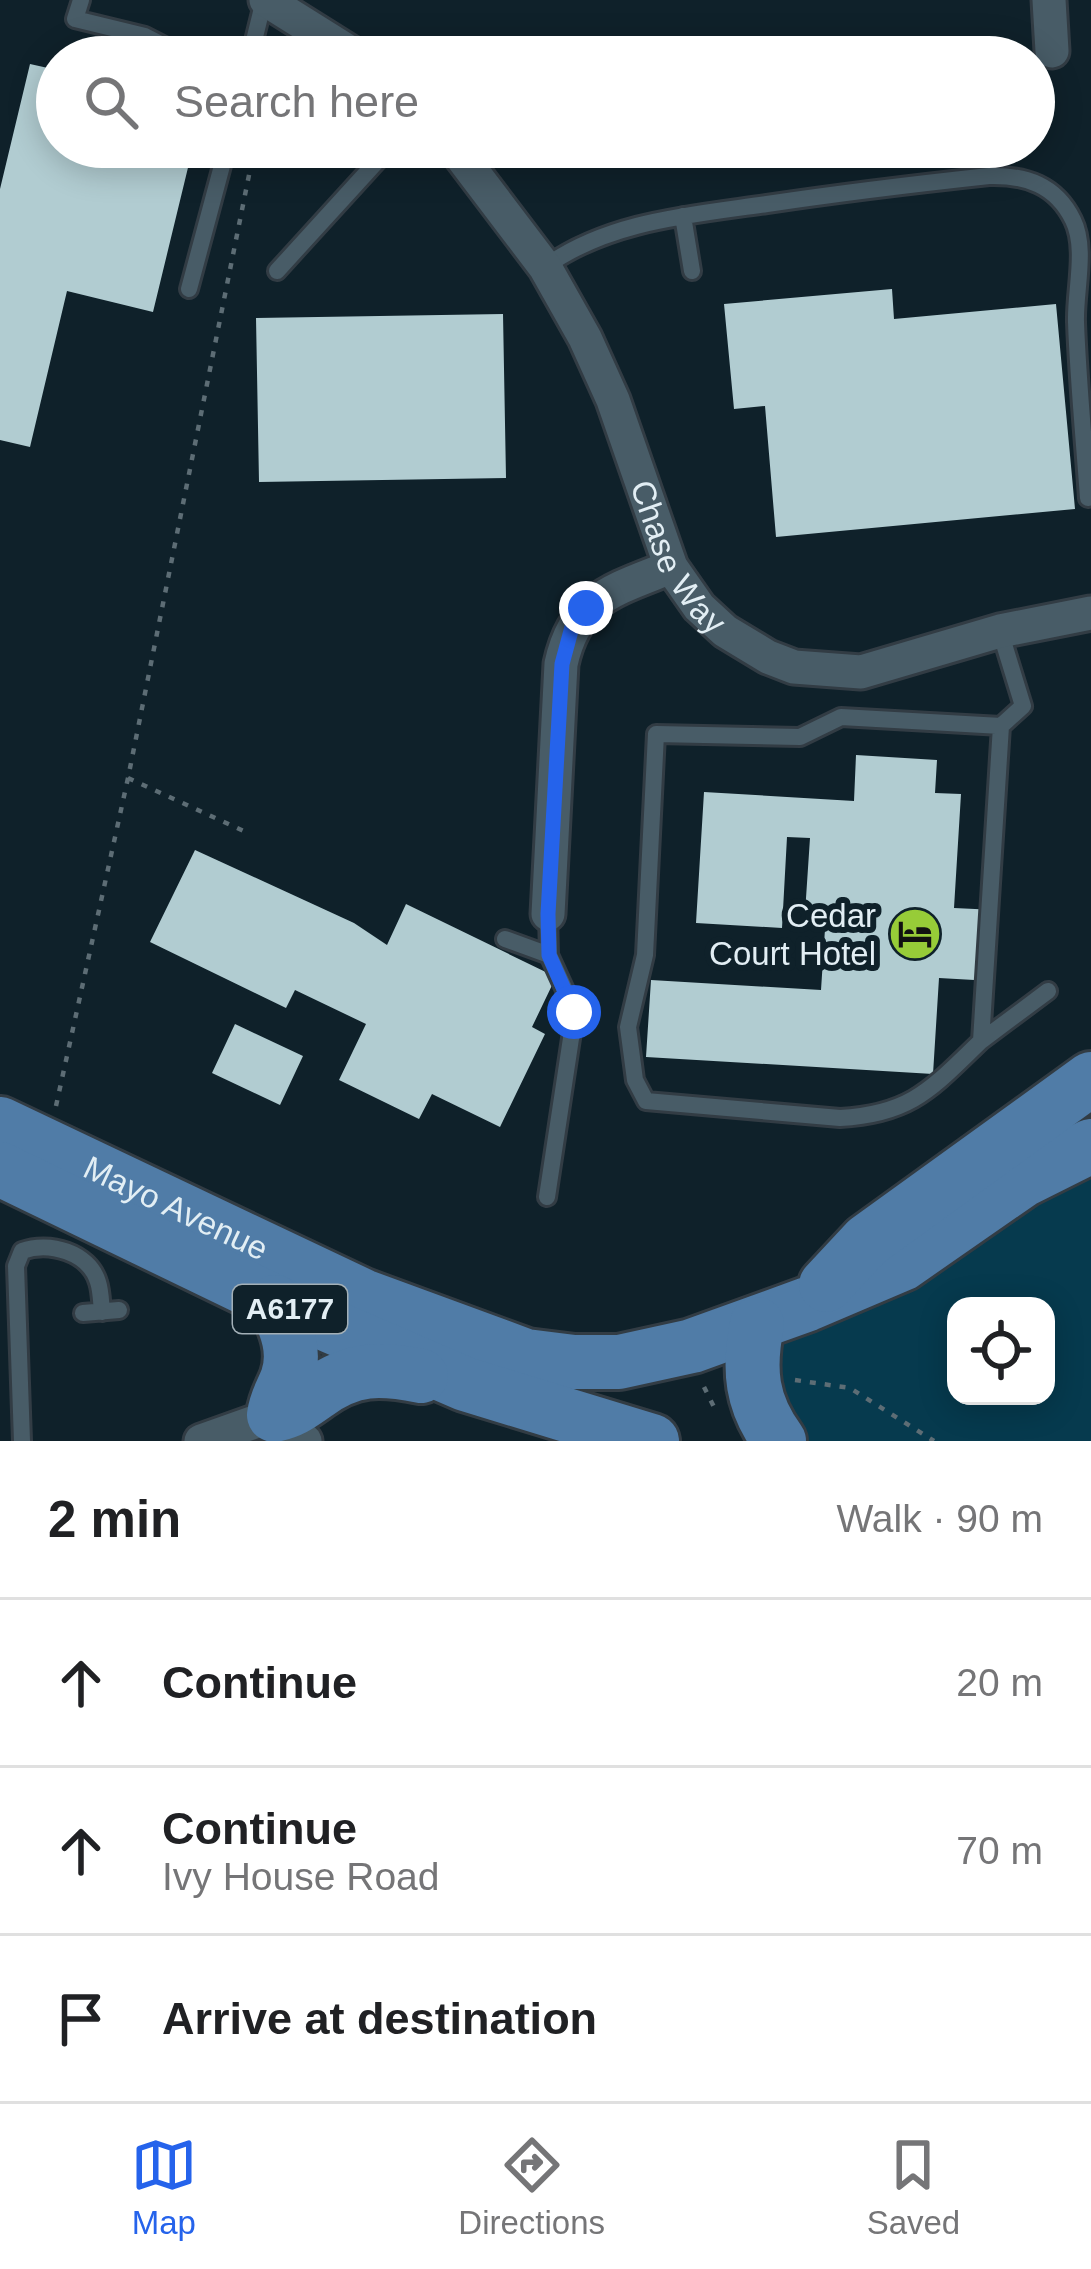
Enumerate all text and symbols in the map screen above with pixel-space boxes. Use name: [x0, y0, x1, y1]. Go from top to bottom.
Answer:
search box: [36, 36, 1055, 168]
icon: search: [78, 69, 144, 135]
text: Search here: [174, 76, 419, 127]
street label: Chase Way: [623, 476, 734, 642]
route end: [559, 581, 613, 635]
place label: Cedar Court Hotel: [709, 897, 876, 972]
hotel icon: Cedar Court Hotel: [887, 906, 943, 962]
route start: [547, 985, 601, 1039]
street label: Mayo Avenue: [78, 1149, 274, 1267]
road number: A6177: [233, 1285, 347, 1333]
map controls: [947, 1297, 1055, 1405]
button: locate: [947, 1297, 1055, 1405]
text: 2 min: [48, 1491, 181, 1548]
text: Walk · 90 m: [836, 1497, 1043, 1540]
icon: ahead: [48, 1650, 114, 1716]
text: Continue: [162, 1657, 357, 1708]
text: 20 m: [956, 1661, 1043, 1704]
text: Continue: [162, 1803, 357, 1854]
icon: ahead: [48, 1818, 114, 1884]
text: 70 m: [956, 1829, 1043, 1872]
text: Ivy House Road: [162, 1855, 439, 1898]
icon: arrive: [48, 1986, 114, 2052]
text: Arrive at destination: [162, 1993, 597, 2044]
tab: Map: [131, 2132, 197, 2242]
tab: Directions: [458, 2132, 605, 2242]
tab: Saved: [867, 2132, 960, 2242]

